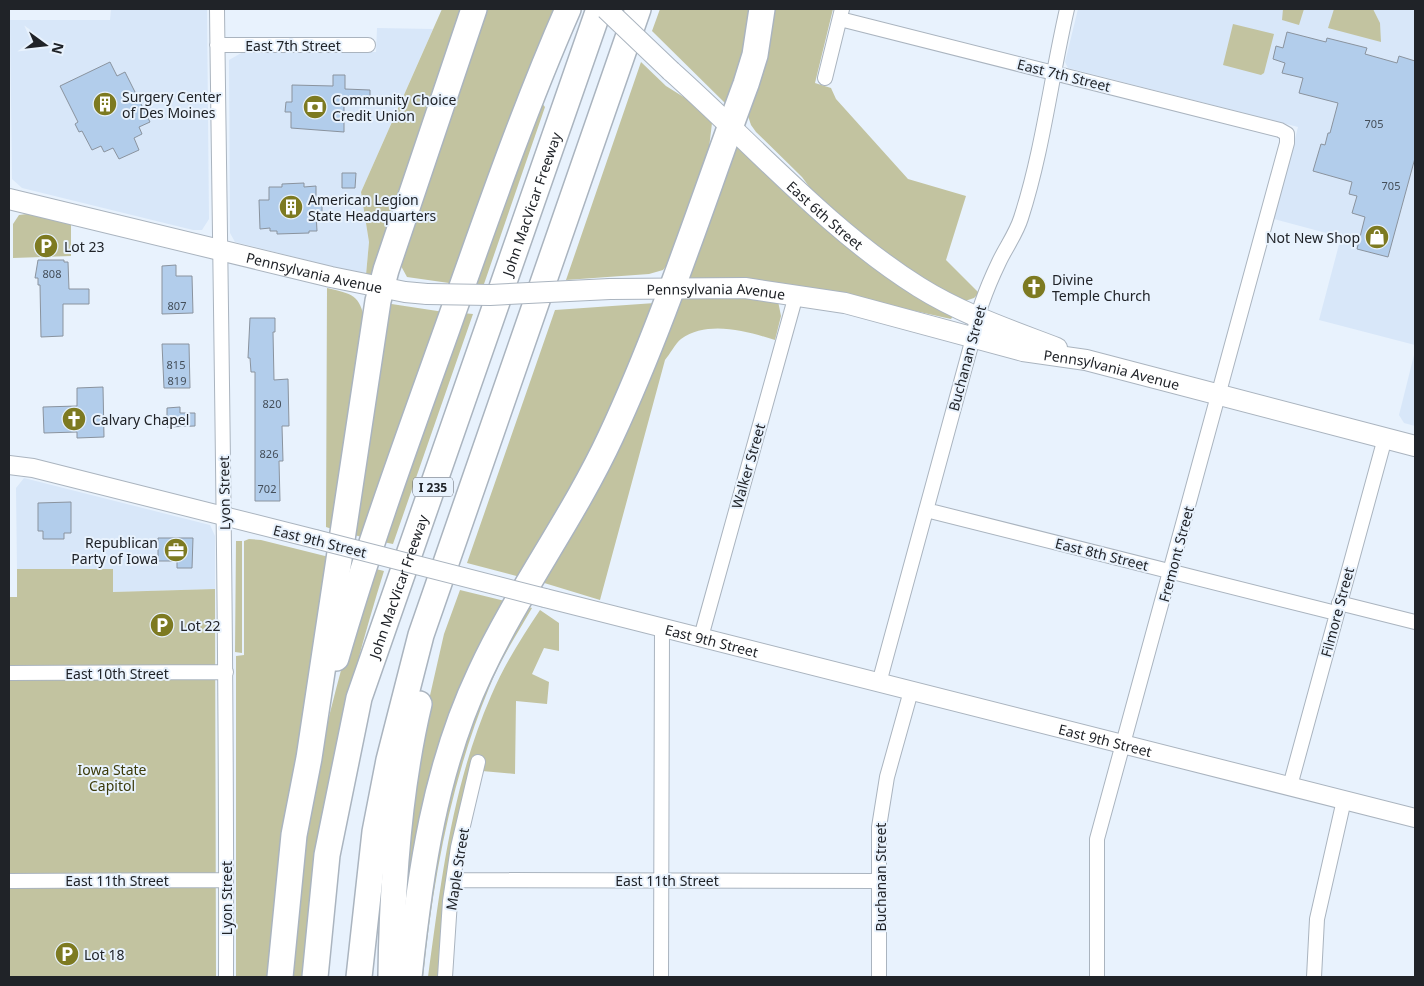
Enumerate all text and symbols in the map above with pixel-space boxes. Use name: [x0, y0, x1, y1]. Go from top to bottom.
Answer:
north arrow: [20, 20, 70, 70]
street label: East 7th Street: [245, 36, 341, 55]
text: N: [47, 41, 69, 56]
street label: East 7th Street: [1015, 54, 1113, 96]
place label: Surgery Center of Des Moines: [122, 87, 221, 122]
place label: Community Choice Credit Union: [332, 90, 457, 125]
building icon: Surgery Center of Des Moines: [92, 91, 118, 117]
bank icon: Community Choice Credit Union: [302, 94, 328, 120]
house number: 705: [1365, 116, 1383, 131]
street label: John MacVicar Freeway: [497, 129, 565, 280]
street label: East 6th Street: [783, 176, 868, 253]
house number: 705: [1382, 178, 1400, 193]
place label: American Legion State Headquarters: [308, 190, 437, 225]
building icon: American Legion State Headquarters: [278, 194, 304, 220]
shop icon: Not New Shop: [1364, 224, 1390, 250]
place label: Not New Shop: [1266, 228, 1360, 247]
parking icon: Lot 23: [33, 233, 59, 259]
place label: Lot 23: [64, 237, 105, 256]
street label: Pennsylvania Avenue: [244, 247, 384, 297]
house number: 808: [43, 266, 61, 281]
place label: Divine Temple Church: [1052, 270, 1151, 305]
church icon: Divine Temple Church: [1021, 274, 1047, 300]
street label: Pennsylvania Avenue: [646, 278, 787, 303]
house number: 807: [168, 298, 186, 313]
street label: Buchanan Street: [944, 303, 990, 413]
street label: Pennsylvania Avenue: [1042, 345, 1182, 394]
house number: 815: [167, 357, 185, 372]
house number: 819: [168, 373, 186, 388]
house number: 820: [263, 396, 281, 411]
church icon: Calvary Chapel: [61, 406, 87, 432]
place label: Calvary Chapel: [92, 410, 189, 429]
street label: Walker Street: [727, 421, 769, 511]
house number: 826: [260, 446, 278, 461]
street label: Lyon Street: [214, 456, 234, 530]
road number: I 235: [413, 478, 453, 497]
house number: 702: [258, 481, 276, 496]
street label: Fremont Street: [1154, 504, 1198, 604]
street label: John MacVicar Freeway: [363, 511, 432, 663]
street label: East 9th Street: [271, 520, 369, 562]
place label: Republican Party of Iowa: [71, 533, 158, 568]
street label: East 8th Street: [1053, 533, 1151, 575]
office icon: Republican Party of Iowa: [163, 537, 189, 563]
street label: Filmore Street: [1316, 565, 1358, 659]
parking icon: Lot 22: [149, 612, 175, 638]
place label: Lot 22: [180, 616, 221, 635]
street label: East 9th Street: [663, 619, 760, 661]
street label: East 10th Street: [65, 664, 169, 683]
street label: East 9th Street: [1057, 719, 1154, 761]
park label: Iowa State Capitol: [78, 760, 147, 795]
street label: Buchanan Street: [871, 823, 890, 931]
street label: Maple Street: [441, 826, 473, 912]
street label: Lyon Street: [217, 861, 236, 935]
street label: East 11th Street: [65, 871, 169, 890]
street label: East 11th Street: [615, 871, 719, 890]
parking icon: Lot 18: [54, 941, 80, 967]
place label: Lot 18: [84, 945, 125, 964]

